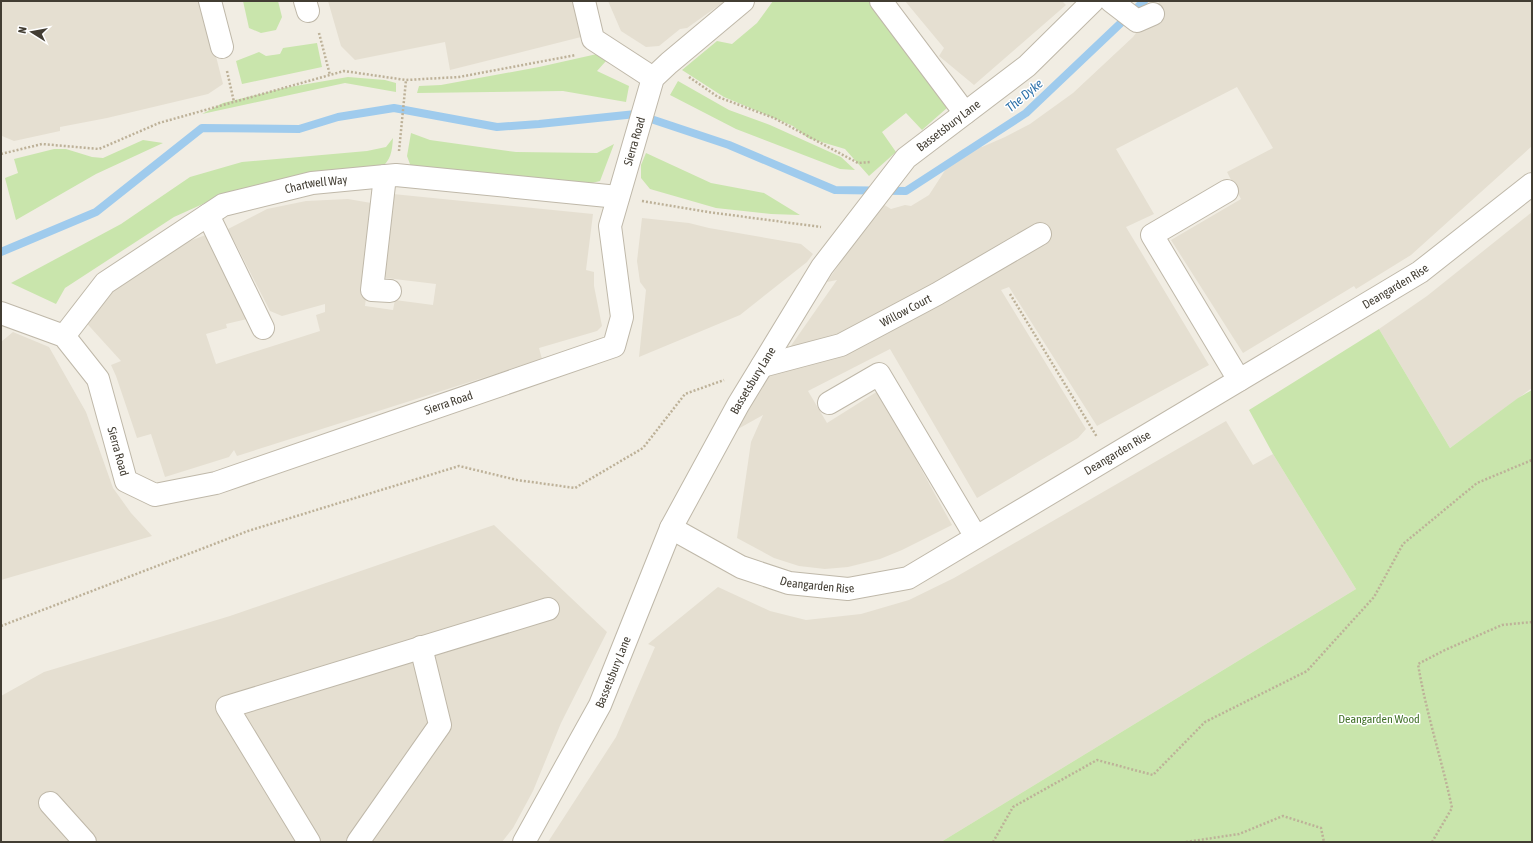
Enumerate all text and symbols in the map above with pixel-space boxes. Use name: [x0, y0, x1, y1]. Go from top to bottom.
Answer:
north arrow: [12, 12, 52, 52]
text: N: [16, 26, 29, 34]
water label: The Dyke: [1003, 76, 1046, 115]
street label: Bassetsbury Lane: [914, 97, 983, 154]
street label: Sierra Road: [621, 115, 648, 167]
street label: Chartwell Way: [283, 173, 348, 196]
street label: Deangarden Rise: [1360, 261, 1431, 312]
street label: Willow Court: [878, 291, 934, 330]
street label: Bassetsbury Lane: [727, 344, 779, 417]
street label: Sierra Road: [423, 388, 475, 418]
street label: Sierra Road: [104, 425, 131, 478]
street label: Deangarden Rise: [1082, 428, 1153, 478]
street label: Deangarden Rise: [778, 573, 856, 596]
street label: Bassetsbury Lane: [592, 634, 634, 710]
park label: Deangarden Wood: [1338, 712, 1420, 726]

